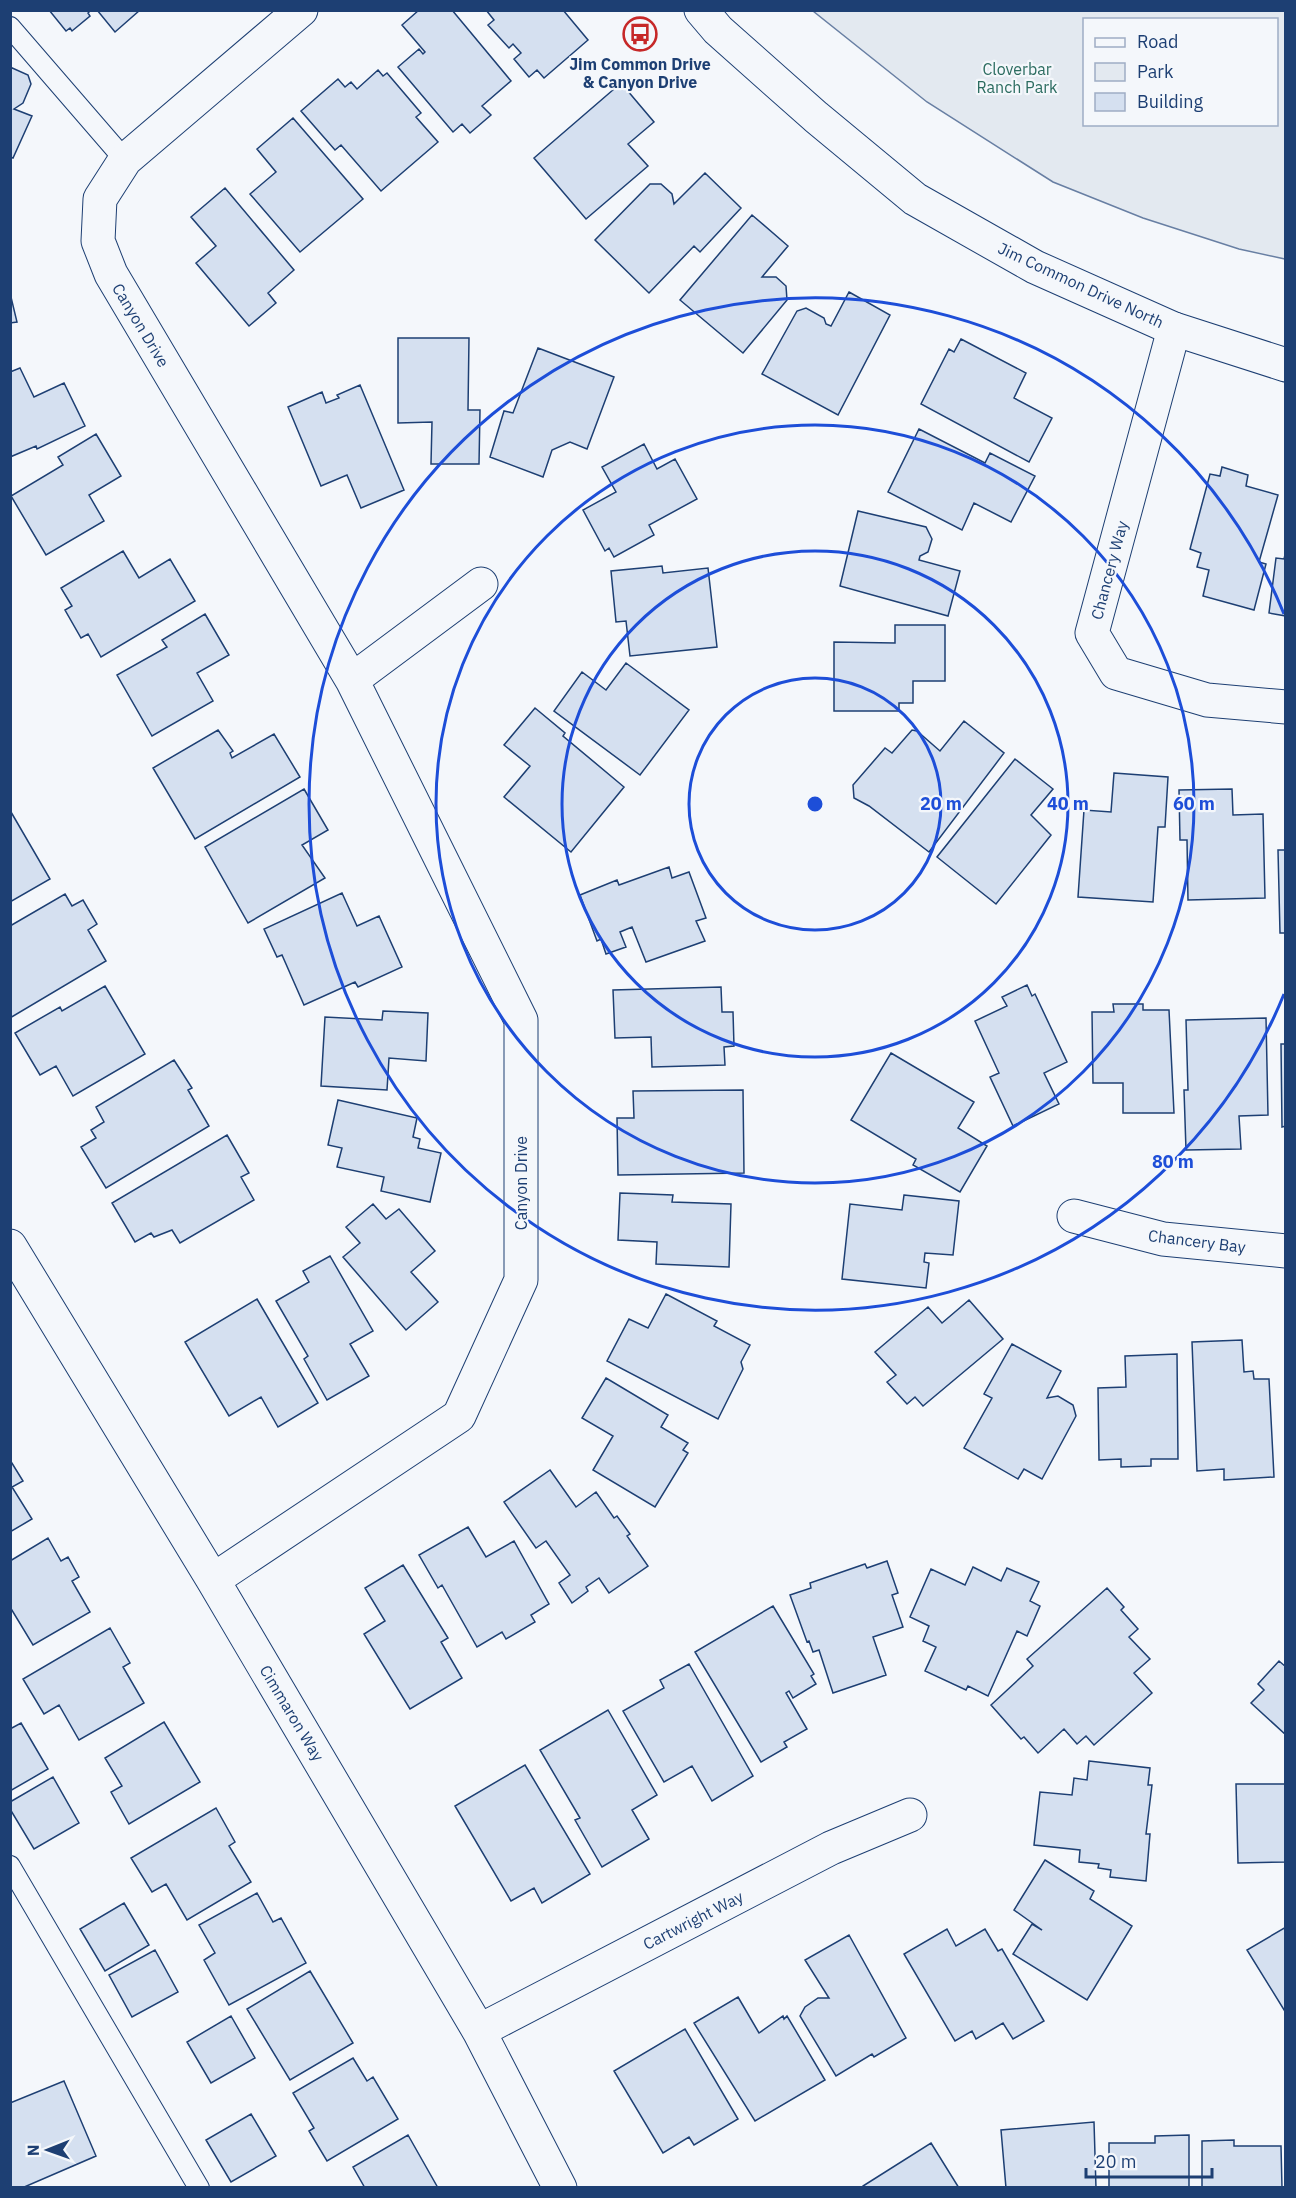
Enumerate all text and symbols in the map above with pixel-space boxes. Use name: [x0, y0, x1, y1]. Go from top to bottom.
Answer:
bus stop icon: Jim Common Drive & Canyon Drive: [622, 16, 658, 52]
legend: [1083, 18, 1278, 126]
text: Road: [1137, 30, 1178, 53]
place label: Jim Common Drive & Canyon Drive: [569, 54, 711, 92]
park label: Cloverbar Ranch Park: [976, 59, 1058, 97]
text: Park: [1137, 60, 1174, 83]
text: Building: [1137, 90, 1204, 113]
street label: Jim Common Drive North: [995, 238, 1167, 332]
street label: Canyon Drive: [108, 279, 174, 371]
street label: Chancery Way: [1086, 518, 1132, 622]
text: 20 m: [920, 792, 962, 815]
text: 40 m: [1047, 792, 1089, 815]
text: 60 m: [1173, 792, 1215, 815]
centre of rings: [805, 794, 825, 814]
street label: Canyon Drive: [511, 1136, 531, 1230]
text: 80 m: [1152, 1150, 1194, 1173]
street label: Chancery Bay: [1147, 1225, 1247, 1257]
street label: Cimmaron Way: [255, 1661, 329, 1765]
street label: Cartwright Way: [640, 1886, 746, 1954]
north arrow: [18, 2120, 78, 2180]
scale bar: [1086, 2141, 1212, 2179]
text: N: [23, 2144, 43, 2156]
text: 20 m: [1095, 2150, 1137, 2173]

